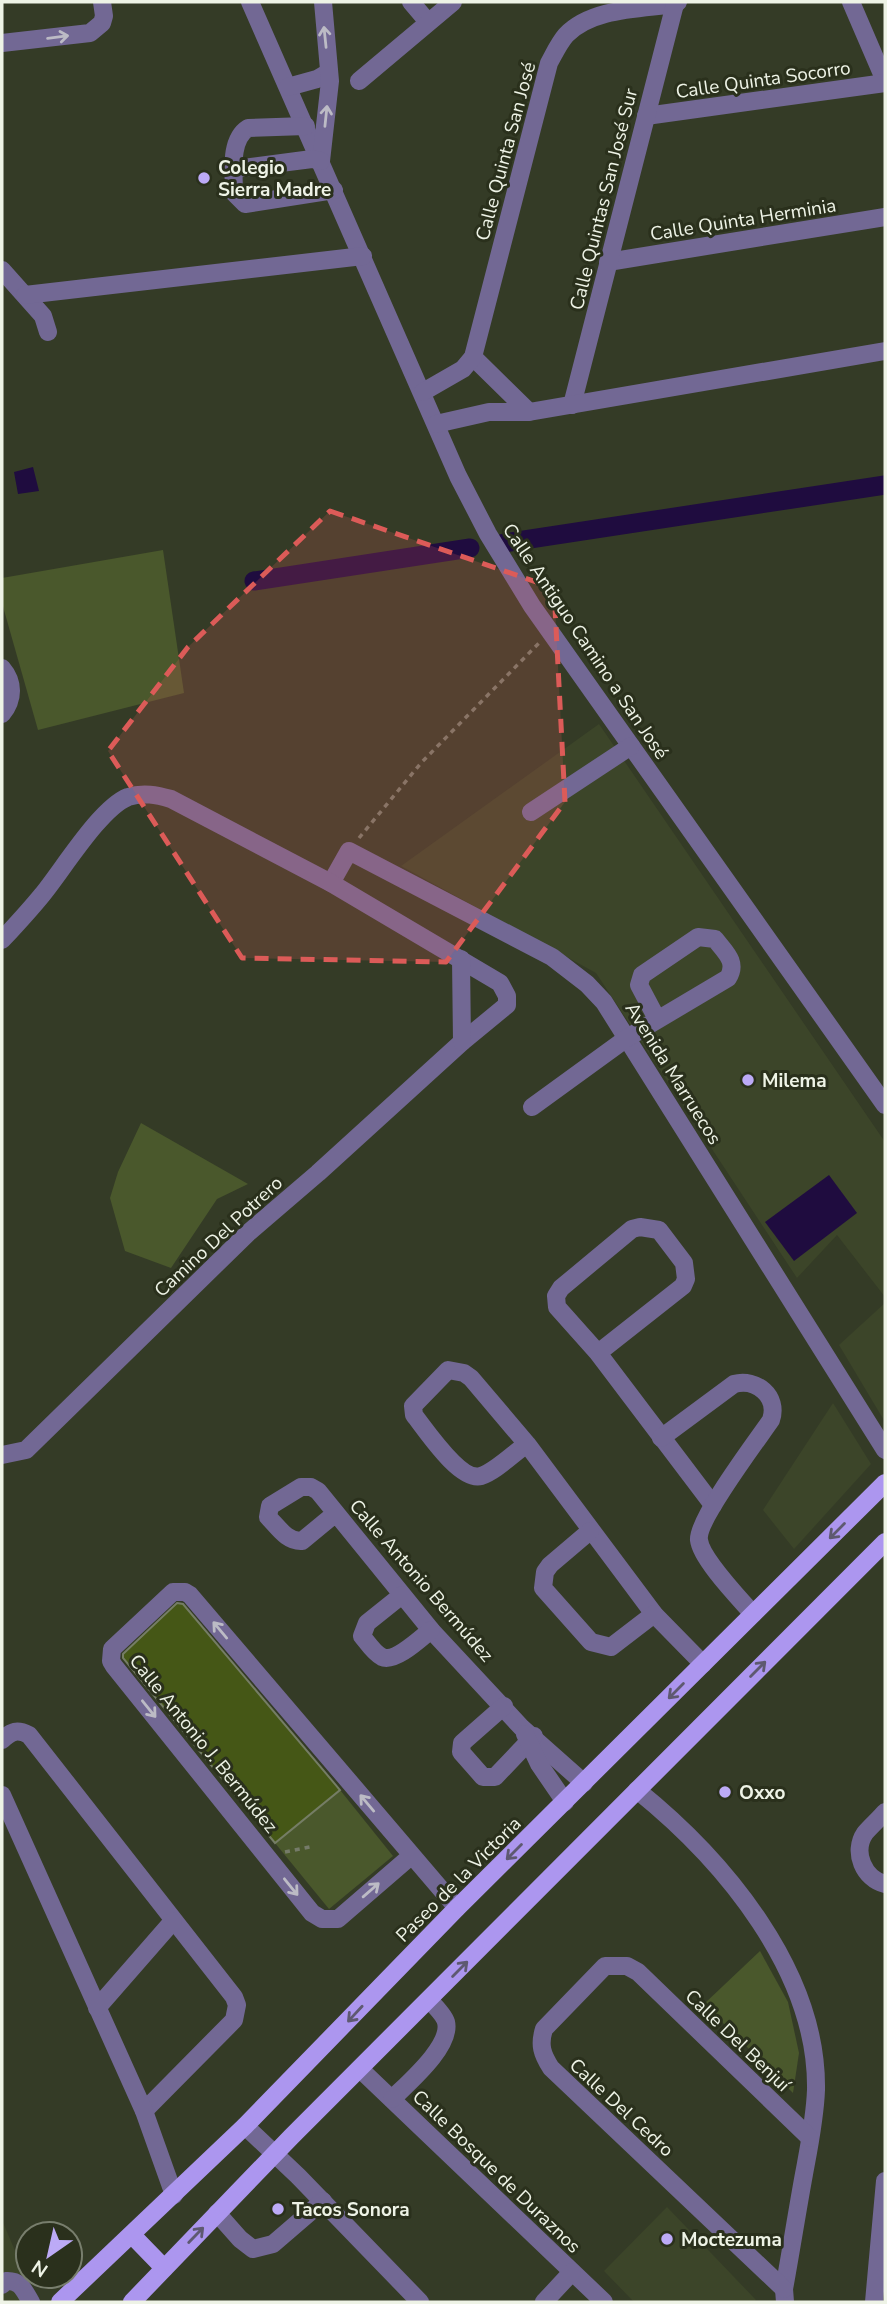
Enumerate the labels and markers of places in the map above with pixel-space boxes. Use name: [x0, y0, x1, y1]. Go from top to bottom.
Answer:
place label: Colegio Sierra Madre: [218, 155, 331, 203]
marker: Colegio Sierra Madre: [196, 170, 212, 186]
place label: Milema: [762, 1068, 827, 1094]
marker: Milema: [740, 1072, 756, 1088]
place label: Oxxo: [739, 1780, 785, 1806]
marker: Oxxo: [717, 1784, 733, 1800]
place label: Tacos Sonora: [292, 2197, 410, 2223]
marker: Tacos Sonora: [270, 2201, 286, 2217]
place label: Moctezuma: [681, 2227, 782, 2253]
marker: Moctezuma: [659, 2231, 675, 2247]

